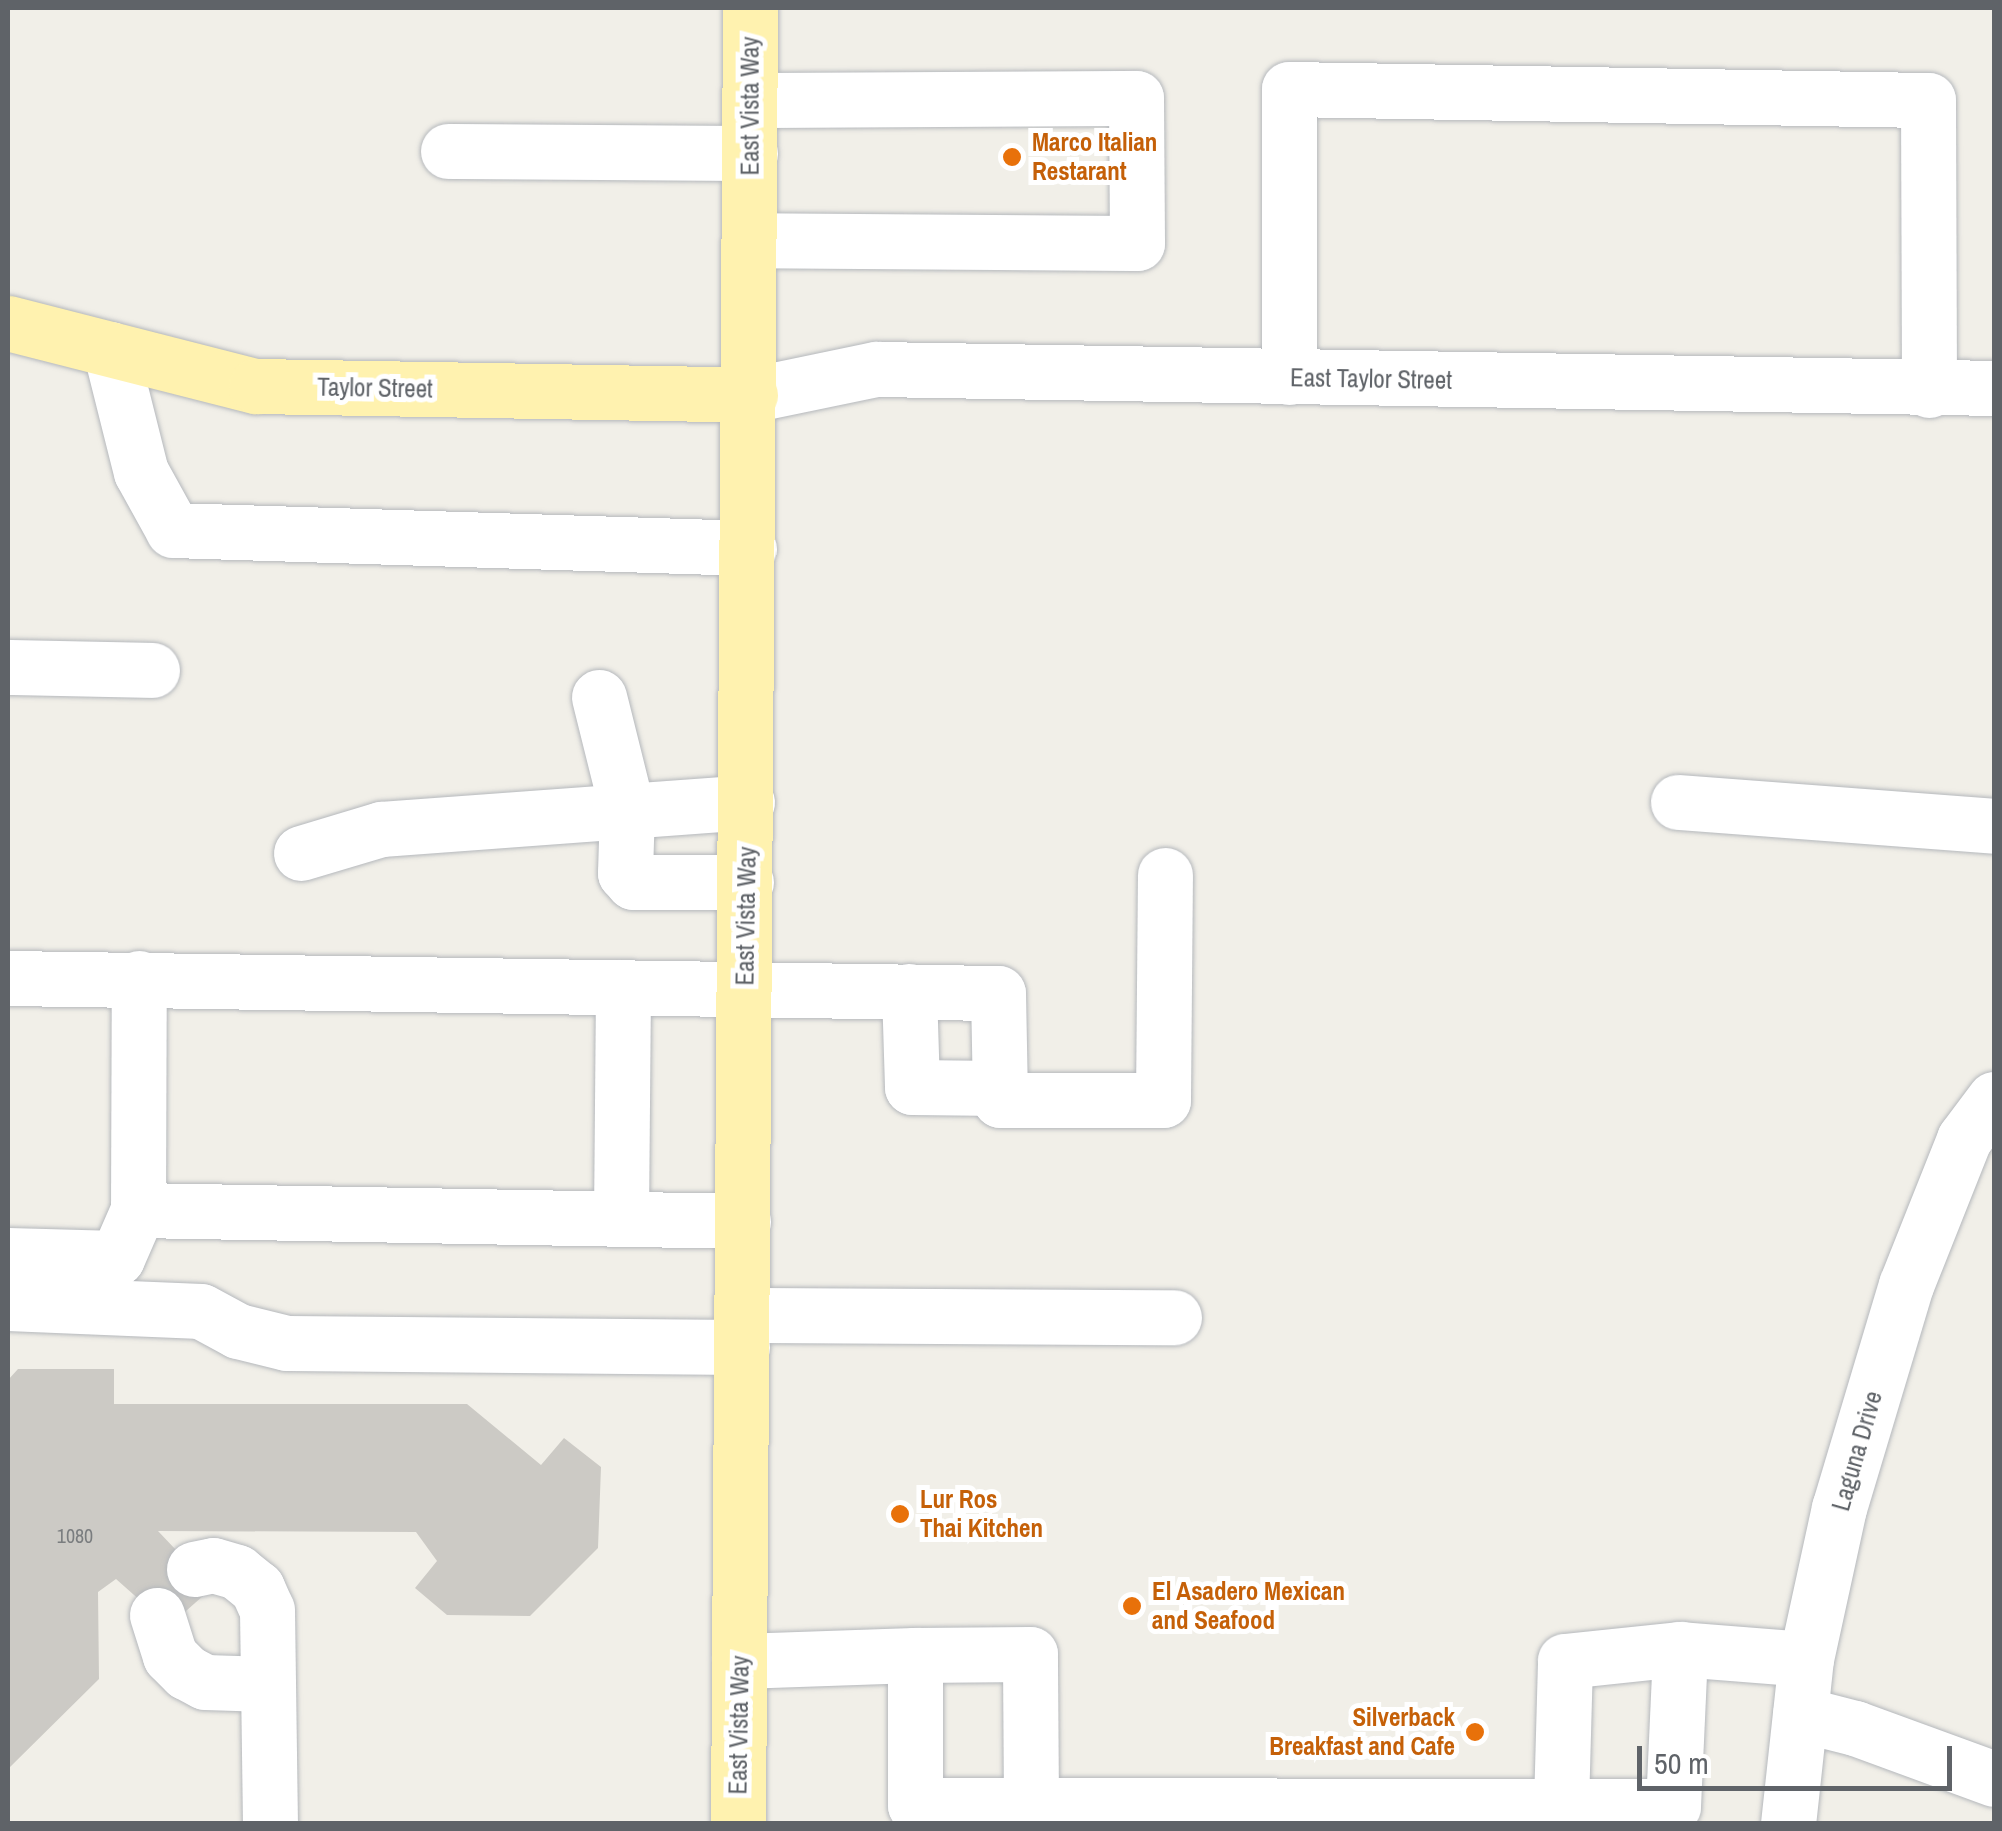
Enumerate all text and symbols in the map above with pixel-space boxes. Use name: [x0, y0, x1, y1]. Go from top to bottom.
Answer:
street label: East Vista Way: [735, 36, 765, 176]
place label: Marco Italian Restarant: [1032, 128, 1157, 187]
marker: Marco Italian Restarant: [1001, 146, 1023, 168]
street label: East Taylor Street: [1290, 363, 1452, 395]
street label: Taylor Street: [317, 372, 433, 404]
street label: East Vista Way: [730, 846, 762, 986]
street label: Laguna Drive: [1826, 1388, 1888, 1514]
place label: Lur Ros Thai Kitchen: [920, 1485, 1043, 1544]
marker: Lur Ros Thai Kitchen: [889, 1503, 911, 1525]
house number: 1080: [57, 1523, 93, 1547]
place label: El Asadero Mexican and Seafood: [1152, 1577, 1346, 1636]
marker: El Asadero Mexican and Seafood: [1121, 1595, 1143, 1617]
street label: East Vista Way: [723, 1655, 755, 1795]
place label: Silverback Breakfast and Cafe: [1269, 1703, 1455, 1762]
marker: Silverback Breakfast and Cafe: [1464, 1721, 1486, 1743]
scale bar: [1642, 1726, 1957, 1788]
text: 50 m: [1654, 1743, 1709, 1783]

